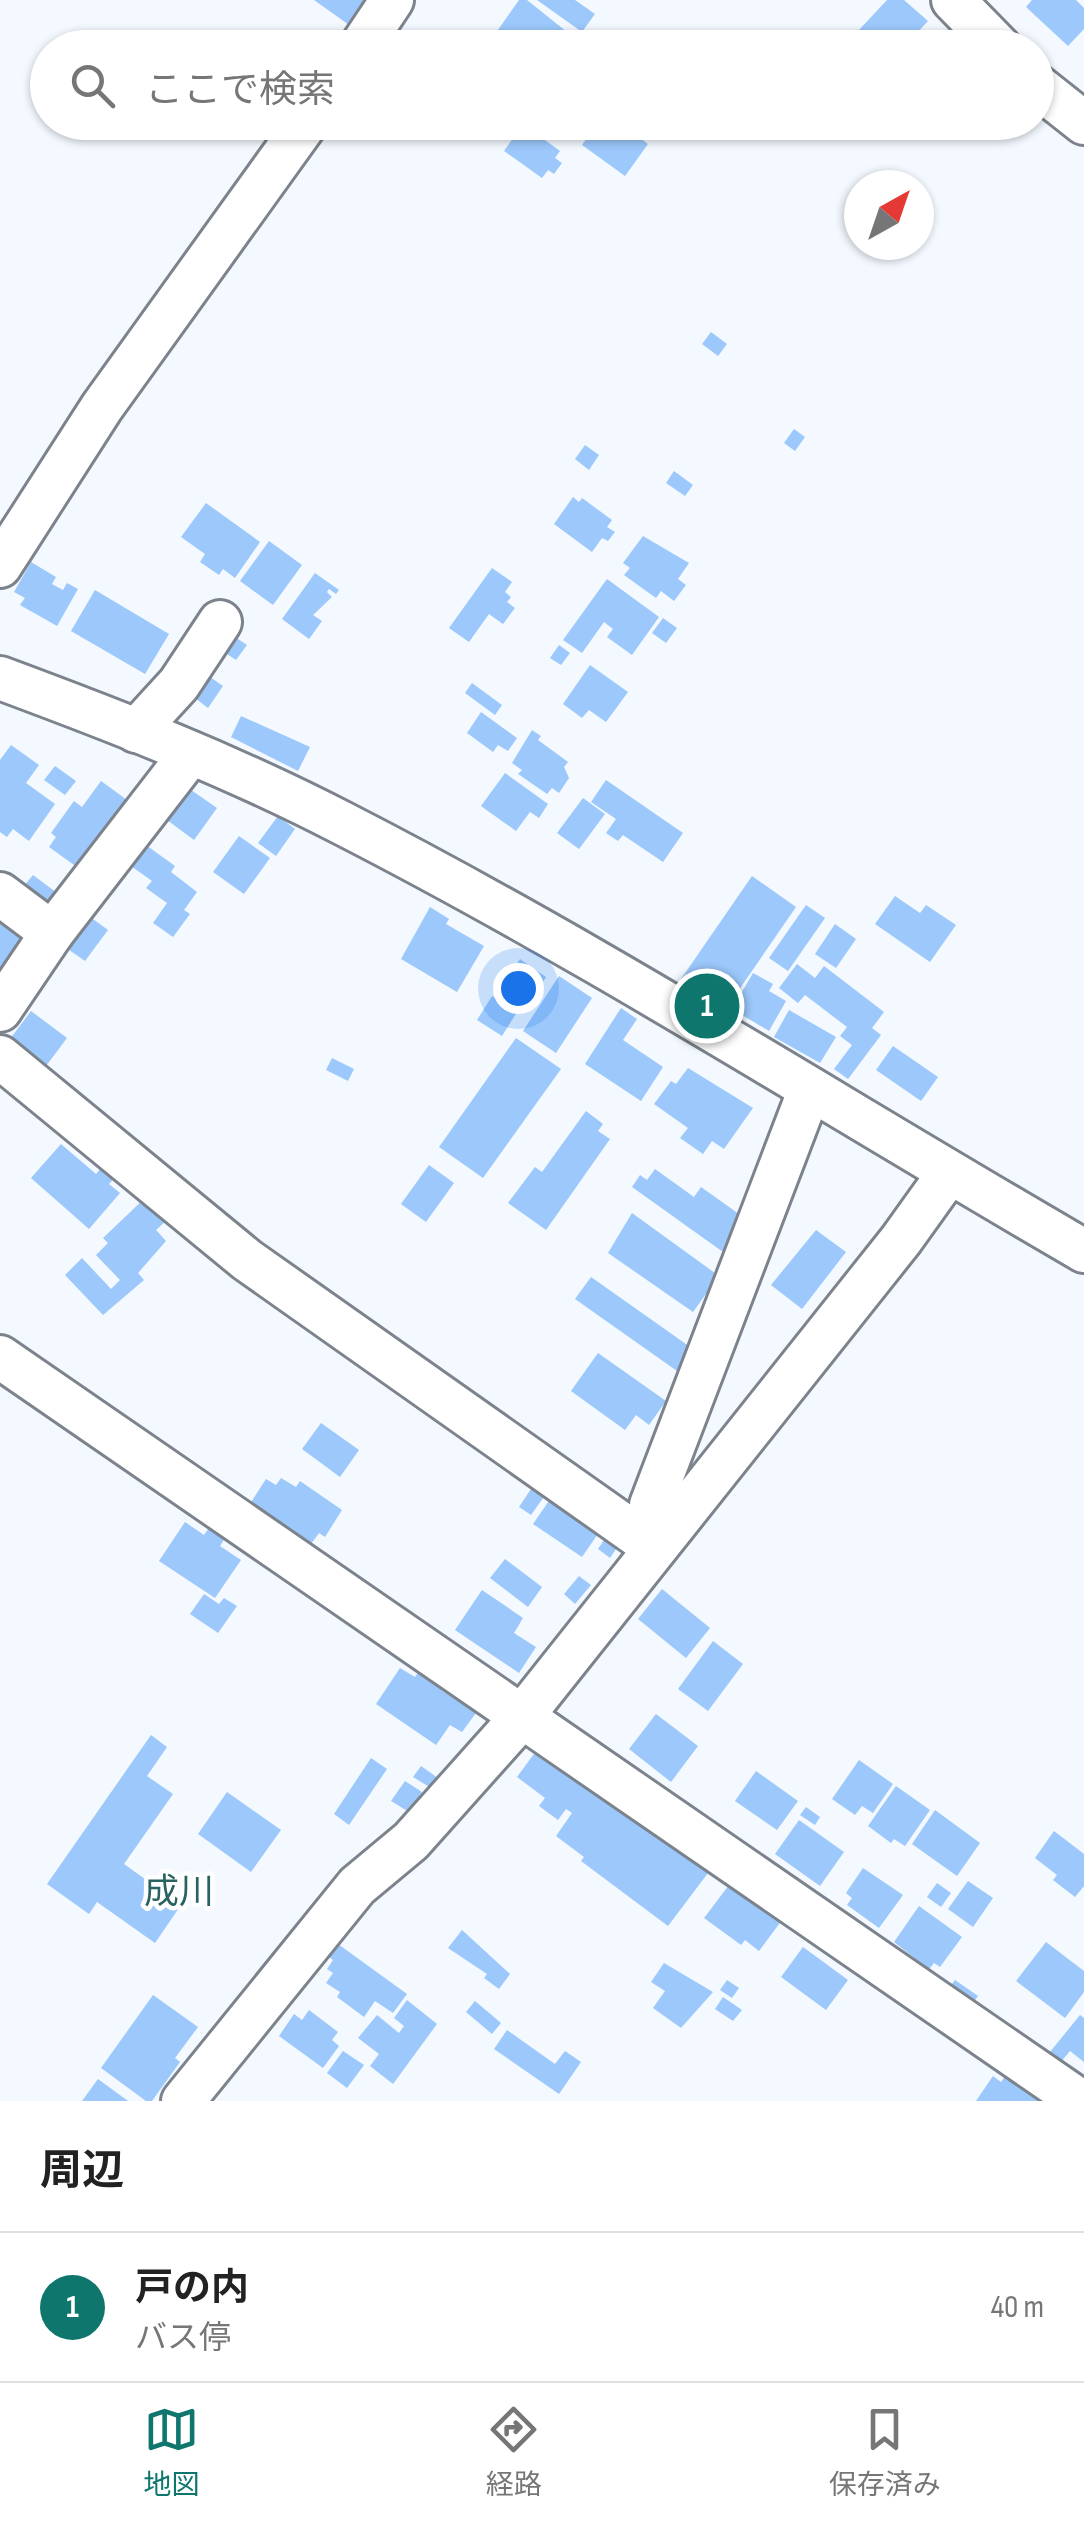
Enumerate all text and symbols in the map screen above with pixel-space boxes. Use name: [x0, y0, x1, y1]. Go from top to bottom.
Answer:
search box: [30, 30, 1054, 140]
icon: search: [65, 58, 120, 113]
text: ここで検索: [145, 68, 335, 113]
north arrow: [844, 170, 934, 260]
your location: [493, 963, 544, 1014]
pin: 1: [674, 968, 740, 1044]
district label: 成川: [144, 1871, 214, 1914]
text: 周辺: [40, 2146, 124, 2197]
text: 戸の内: [135, 2266, 249, 2311]
text: 1: [66, 2288, 79, 2327]
text: 40 m: [991, 2288, 1044, 2327]
text: バス停: [135, 2319, 231, 2358]
tab: 地図: [143, 2402, 199, 2502]
tab: 経路: [486, 2402, 542, 2502]
tab: 保存済み: [829, 2402, 941, 2502]

